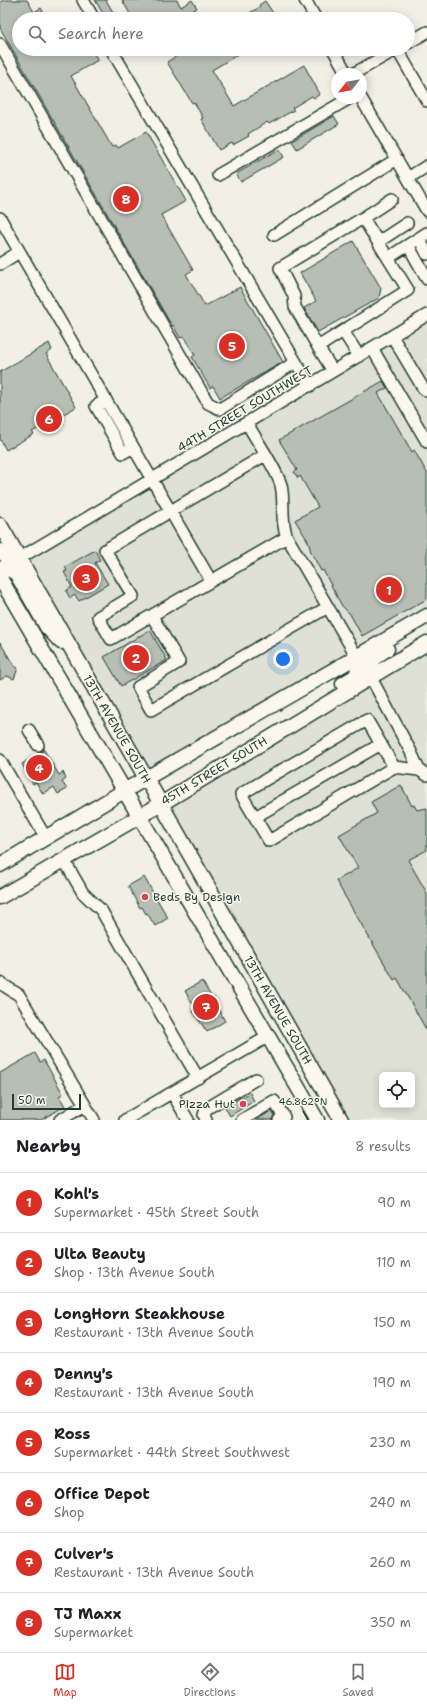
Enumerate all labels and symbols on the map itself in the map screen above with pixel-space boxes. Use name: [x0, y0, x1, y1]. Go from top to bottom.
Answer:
north arrow: [331, 68, 367, 104]
pin: 8: [113, 184, 139, 214]
pin: 5: [219, 331, 245, 361]
street label: 44TH STREET SOUTHWEST: [174, 362, 316, 456]
pin: 6: [36, 404, 62, 434]
pin: 3: [73, 563, 99, 593]
pin: 1: [376, 575, 402, 605]
pin: 2: [123, 643, 149, 673]
your location: [273, 649, 293, 669]
street label: 13TH AVENUE SOUTH: [79, 672, 155, 786]
street label: 45TH STREET SOUTH: [158, 733, 270, 809]
pin: 4: [26, 753, 52, 783]
place label: Beds By Design: [153, 889, 240, 905]
marker: Beds By Design: [140, 892, 150, 902]
street label: 13TH AVENUE SOUTH: [240, 953, 316, 1067]
pin: 7: [193, 992, 219, 1022]
scale bar: [12, 1092, 81, 1111]
text: 46.862°N: [279, 1095, 327, 1108]
place label: Pizza Hut: [179, 1096, 235, 1112]
marker: Pizza Hut: [238, 1099, 248, 1109]

